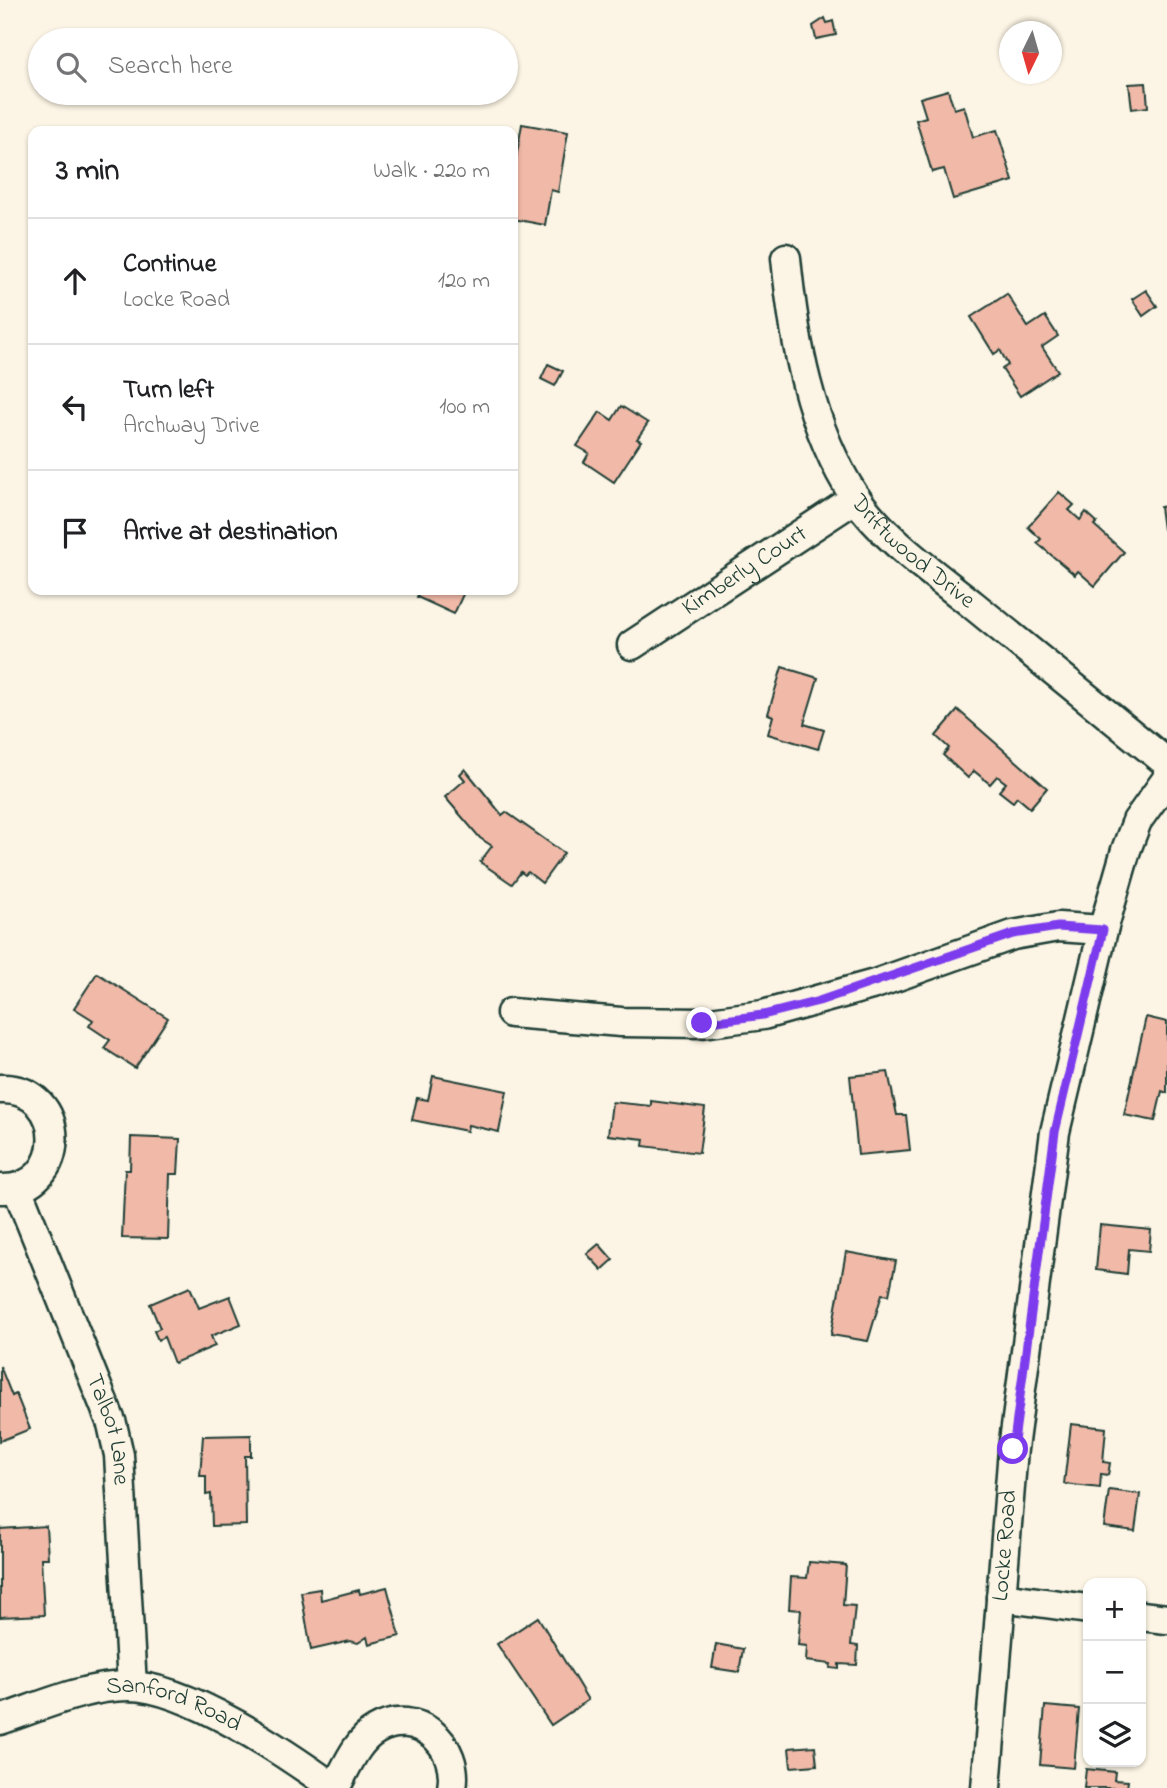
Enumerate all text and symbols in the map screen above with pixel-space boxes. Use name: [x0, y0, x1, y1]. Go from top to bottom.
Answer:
north arrow: [999, 21, 1062, 84]
search box: [28, 28, 518, 105]
icon: search: [52, 48, 90, 86]
text: Search here: [108, 48, 233, 86]
text: 3 min: [56, 150, 119, 194]
text: Walk · 220 m: [373, 155, 490, 188]
text: Continue: [123, 246, 216, 284]
icon: ahead: [56, 262, 94, 300]
text: 120 m: [438, 265, 490, 298]
text: Locke Road: [123, 284, 230, 317]
text: Turn left: [123, 372, 214, 410]
icon: left: [56, 388, 94, 426]
text: 100 m: [439, 391, 490, 424]
text: Archway Drive: [123, 410, 260, 443]
street label: Driftwood Drive: [841, 486, 983, 618]
icon: arrive: [56, 514, 94, 552]
text: Arrive at destination: [123, 514, 338, 552]
street label: Kimberly Court: [675, 517, 815, 625]
route end: [686, 1007, 717, 1038]
street label: Talbot Lane: [76, 1369, 138, 1486]
route start: [997, 1433, 1028, 1464]
street label: Locke Road: [983, 1488, 1027, 1603]
map controls: [1083, 1578, 1146, 1767]
button: +: [1083, 1578, 1146, 1641]
button: −: [1083, 1641, 1146, 1704]
street label: Sanford Road: [104, 1668, 248, 1742]
button: layers: [1083, 1704, 1146, 1767]

